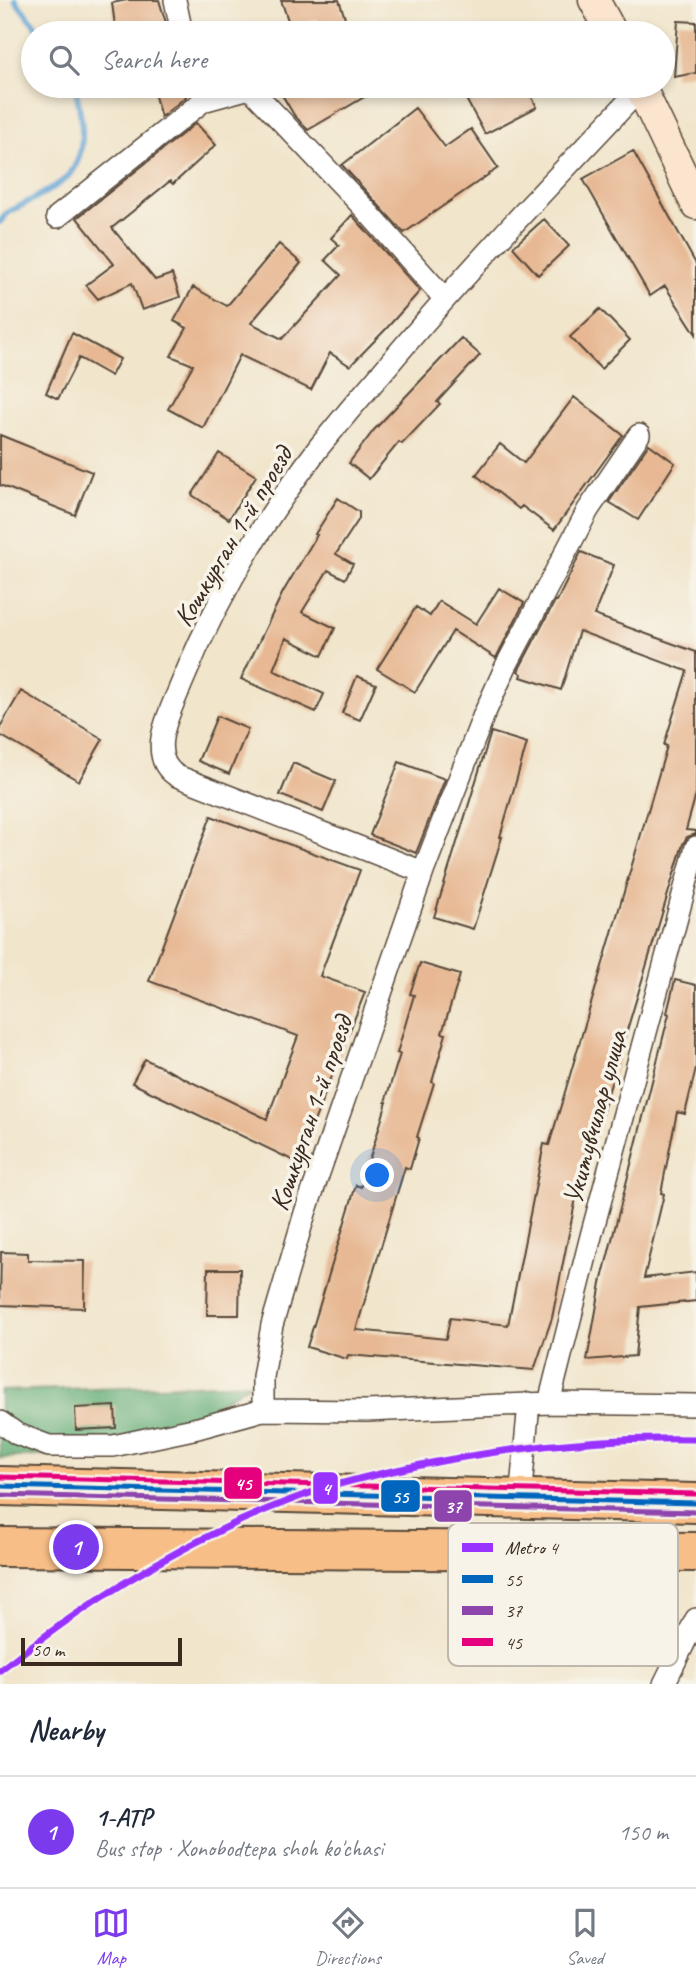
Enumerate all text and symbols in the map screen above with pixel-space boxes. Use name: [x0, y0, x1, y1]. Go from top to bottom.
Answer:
search box: [21, 21, 675, 98]
icon: search: [45, 41, 83, 79]
text: Search here: [101, 43, 207, 76]
street label: Кошкурган 1-й проезд: [165, 437, 301, 633]
street label: Кошкурган 1-й проезд: [261, 1008, 361, 1215]
street label: Укитувчилар улица: [554, 1025, 635, 1208]
your location: [360, 1158, 394, 1192]
line badge: 45: [223, 1466, 263, 1500]
line badge: 4: [312, 1471, 339, 1505]
text: 45: [235, 1472, 253, 1496]
text: 4: [322, 1477, 333, 1501]
line badge: 55: [380, 1479, 421, 1513]
text: 55: [392, 1485, 410, 1509]
line badge: 37: [433, 1489, 473, 1523]
text: 37: [444, 1495, 464, 1519]
pin: 1: [53, 1521, 99, 1573]
legend: [448, 1523, 678, 1666]
text: Metro 4: [505, 1536, 560, 1560]
text: 55: [505, 1568, 524, 1592]
text: 37: [505, 1599, 524, 1623]
text: 45: [505, 1631, 524, 1655]
scale bar: [21, 1635, 182, 1667]
text: 50 m: [32, 1638, 64, 1662]
text: Nearby: [28, 1711, 104, 1749]
text: 1-ATP: [95, 1801, 151, 1834]
text: 1: [46, 1818, 56, 1847]
text: 150 m: [619, 1818, 668, 1847]
text: Bus stop · Xonobodtepa shoh ko'chasi: [95, 1834, 383, 1863]
tab: Map: [92, 1904, 130, 1970]
tab: Directions: [315, 1904, 381, 1970]
tab: Saved: [566, 1904, 604, 1970]

